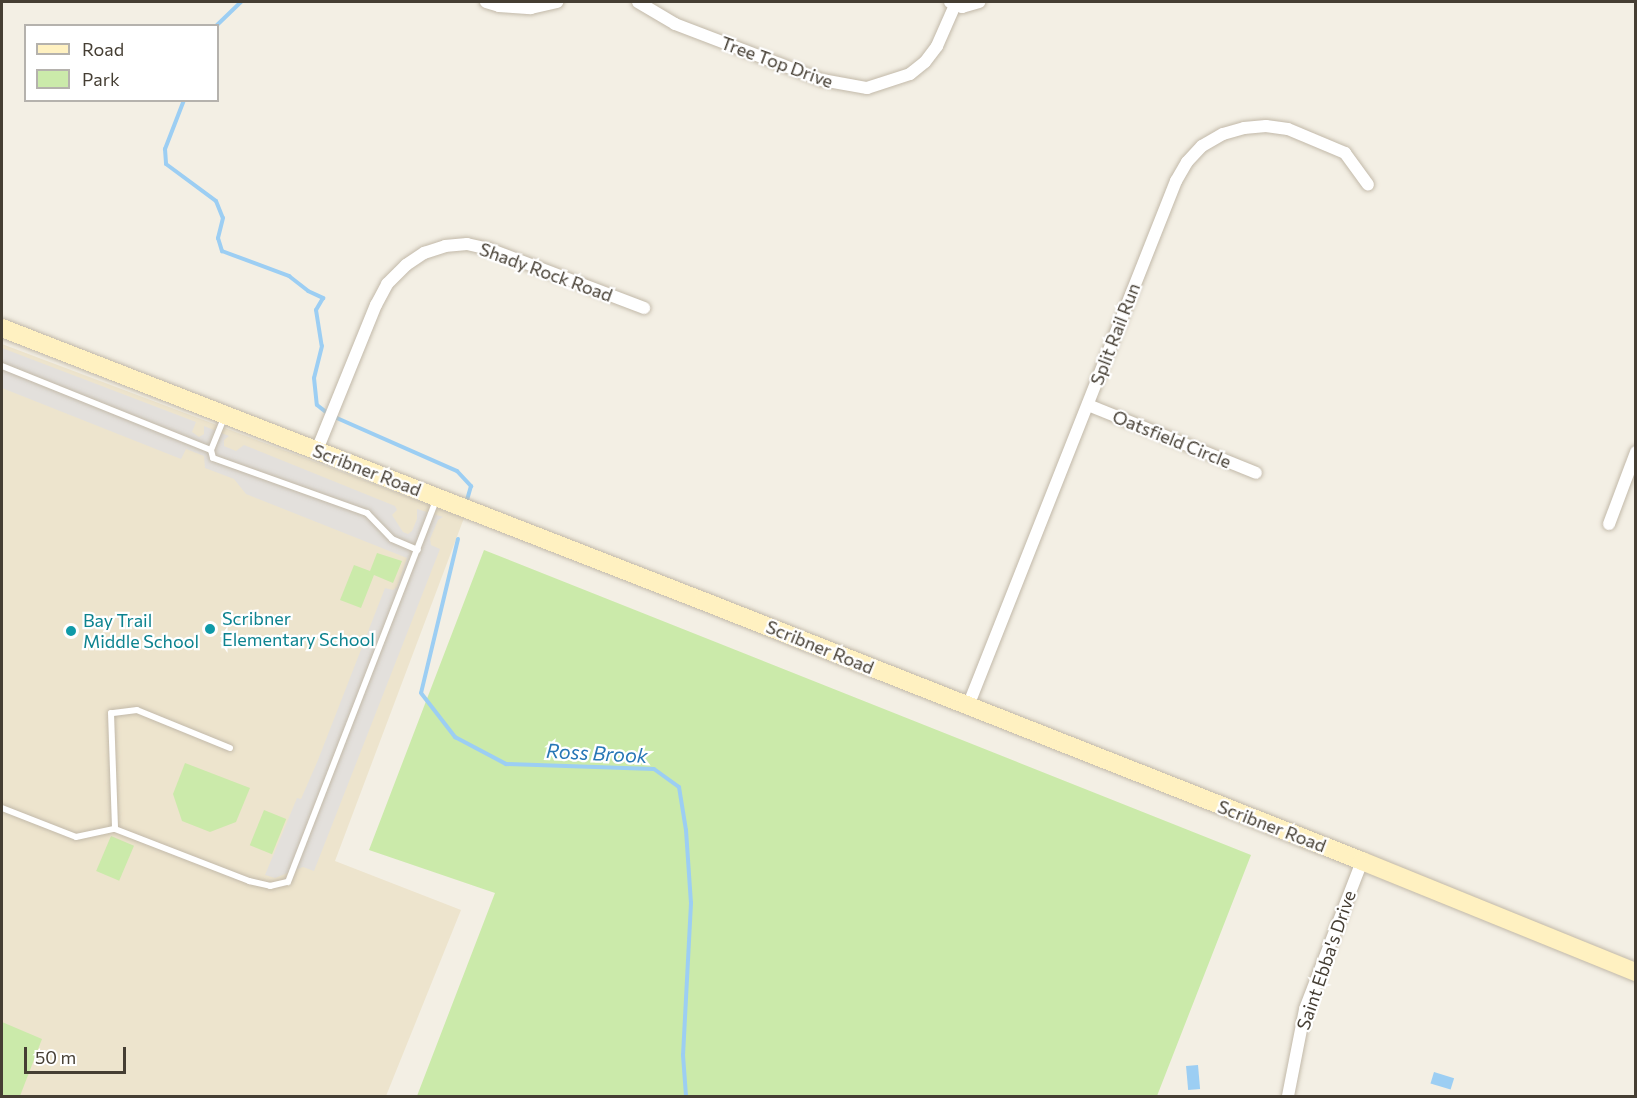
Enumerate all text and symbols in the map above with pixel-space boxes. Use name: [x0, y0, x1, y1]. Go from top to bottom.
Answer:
legend: [24, 24, 219, 102]
street label: Tree Top Drive: [718, 32, 836, 92]
text: Road: [82, 38, 124, 60]
text: Park: [82, 68, 120, 90]
street label: Shady Rock Road: [477, 238, 615, 306]
street label: Split Rail Run: [1086, 280, 1144, 388]
street label: Oatsfield Circle: [1109, 405, 1235, 473]
street label: Scribner Road: [310, 439, 424, 501]
place label: Scribner Elementary School: [222, 608, 375, 650]
place label: Bay Trail Middle School: [83, 610, 199, 652]
street label: Scribner Road: [763, 616, 877, 678]
marker: Scribner Elementary School: [203, 622, 217, 636]
marker: Bay Trail Middle School: [64, 624, 78, 638]
water label: Ross Brook: [546, 738, 648, 768]
street label: Scribner Road: [1215, 795, 1329, 857]
street label: Saint Ebba's Drive: [1292, 888, 1360, 1032]
scale bar: [27, 1035, 129, 1073]
text: 50 m: [35, 1046, 76, 1068]

